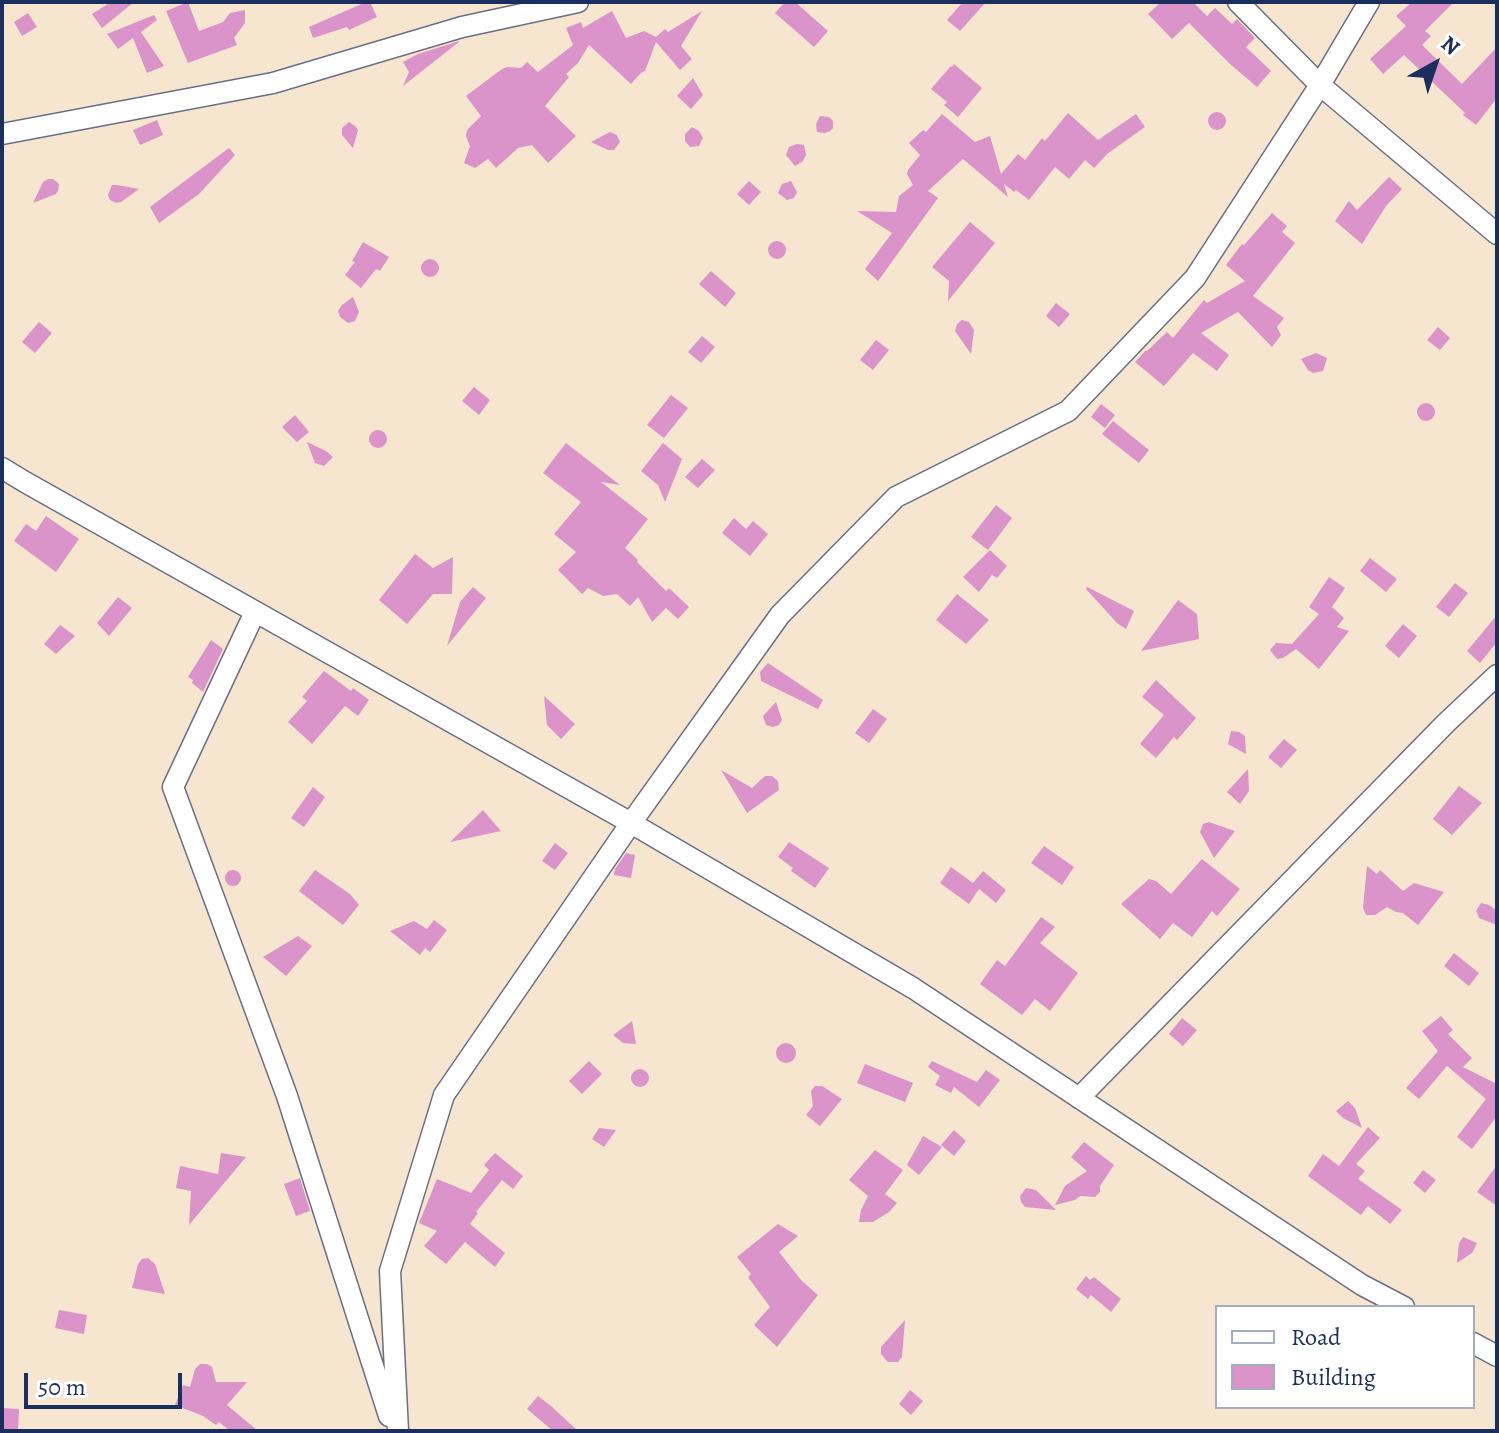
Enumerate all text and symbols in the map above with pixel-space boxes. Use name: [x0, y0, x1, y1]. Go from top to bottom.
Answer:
north arrow: [1395, 24, 1475, 104]
text: N: [1435, 29, 1466, 62]
legend: [1215, 1305, 1475, 1409]
text: Road: [1291, 1321, 1341, 1353]
scale bar: [28, 1357, 186, 1407]
text: Building: [1291, 1361, 1376, 1393]
text: 50 m: [38, 1371, 86, 1403]

